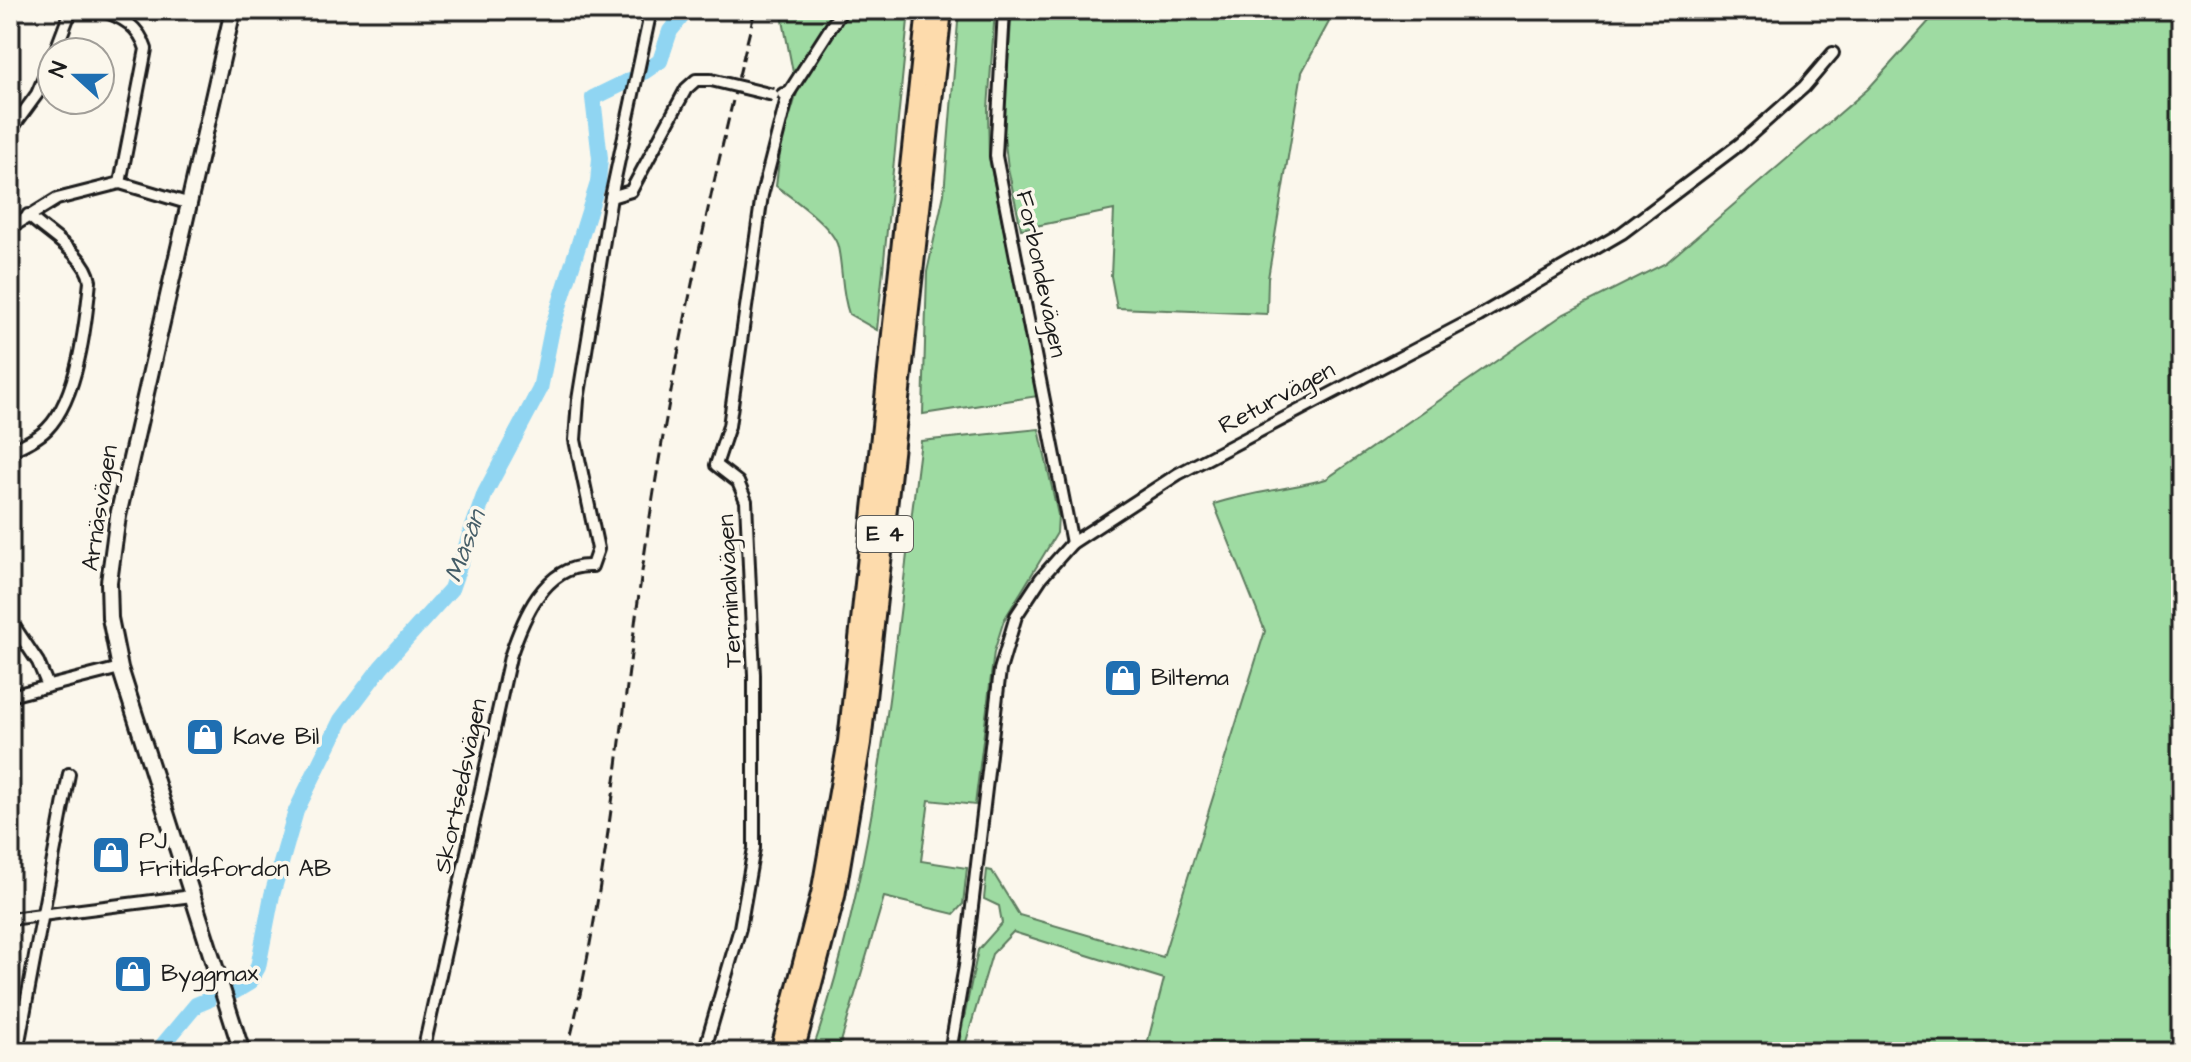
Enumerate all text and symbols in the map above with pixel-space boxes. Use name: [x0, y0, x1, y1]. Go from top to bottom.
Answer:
north arrow: [36, 36, 116, 116]
text: N: [42, 57, 76, 81]
street label: Forbondevägen: [1006, 187, 1075, 361]
street label: Returvägen: [1213, 353, 1342, 444]
street label: Arnäsvägen: [73, 443, 128, 573]
water label: Måsån: [435, 503, 495, 587]
street label: Terminalvägen: [709, 513, 752, 669]
road number: E 4: [857, 516, 913, 552]
shop icon: Biltema: [1102, 657, 1144, 699]
place label: Biltema: [1151, 661, 1229, 695]
street label: Skortsedsvägen: [426, 695, 497, 877]
shop icon: Kave Bil: [184, 716, 226, 758]
place label: Kave Bil: [233, 720, 319, 754]
place label: PJ Fritidsfordon AB: [139, 824, 331, 886]
shop icon: PJ Fritidsfordon AB: [90, 834, 132, 876]
shop icon: Byggmax: [112, 953, 154, 995]
place label: Byggmax: [161, 957, 259, 992]

